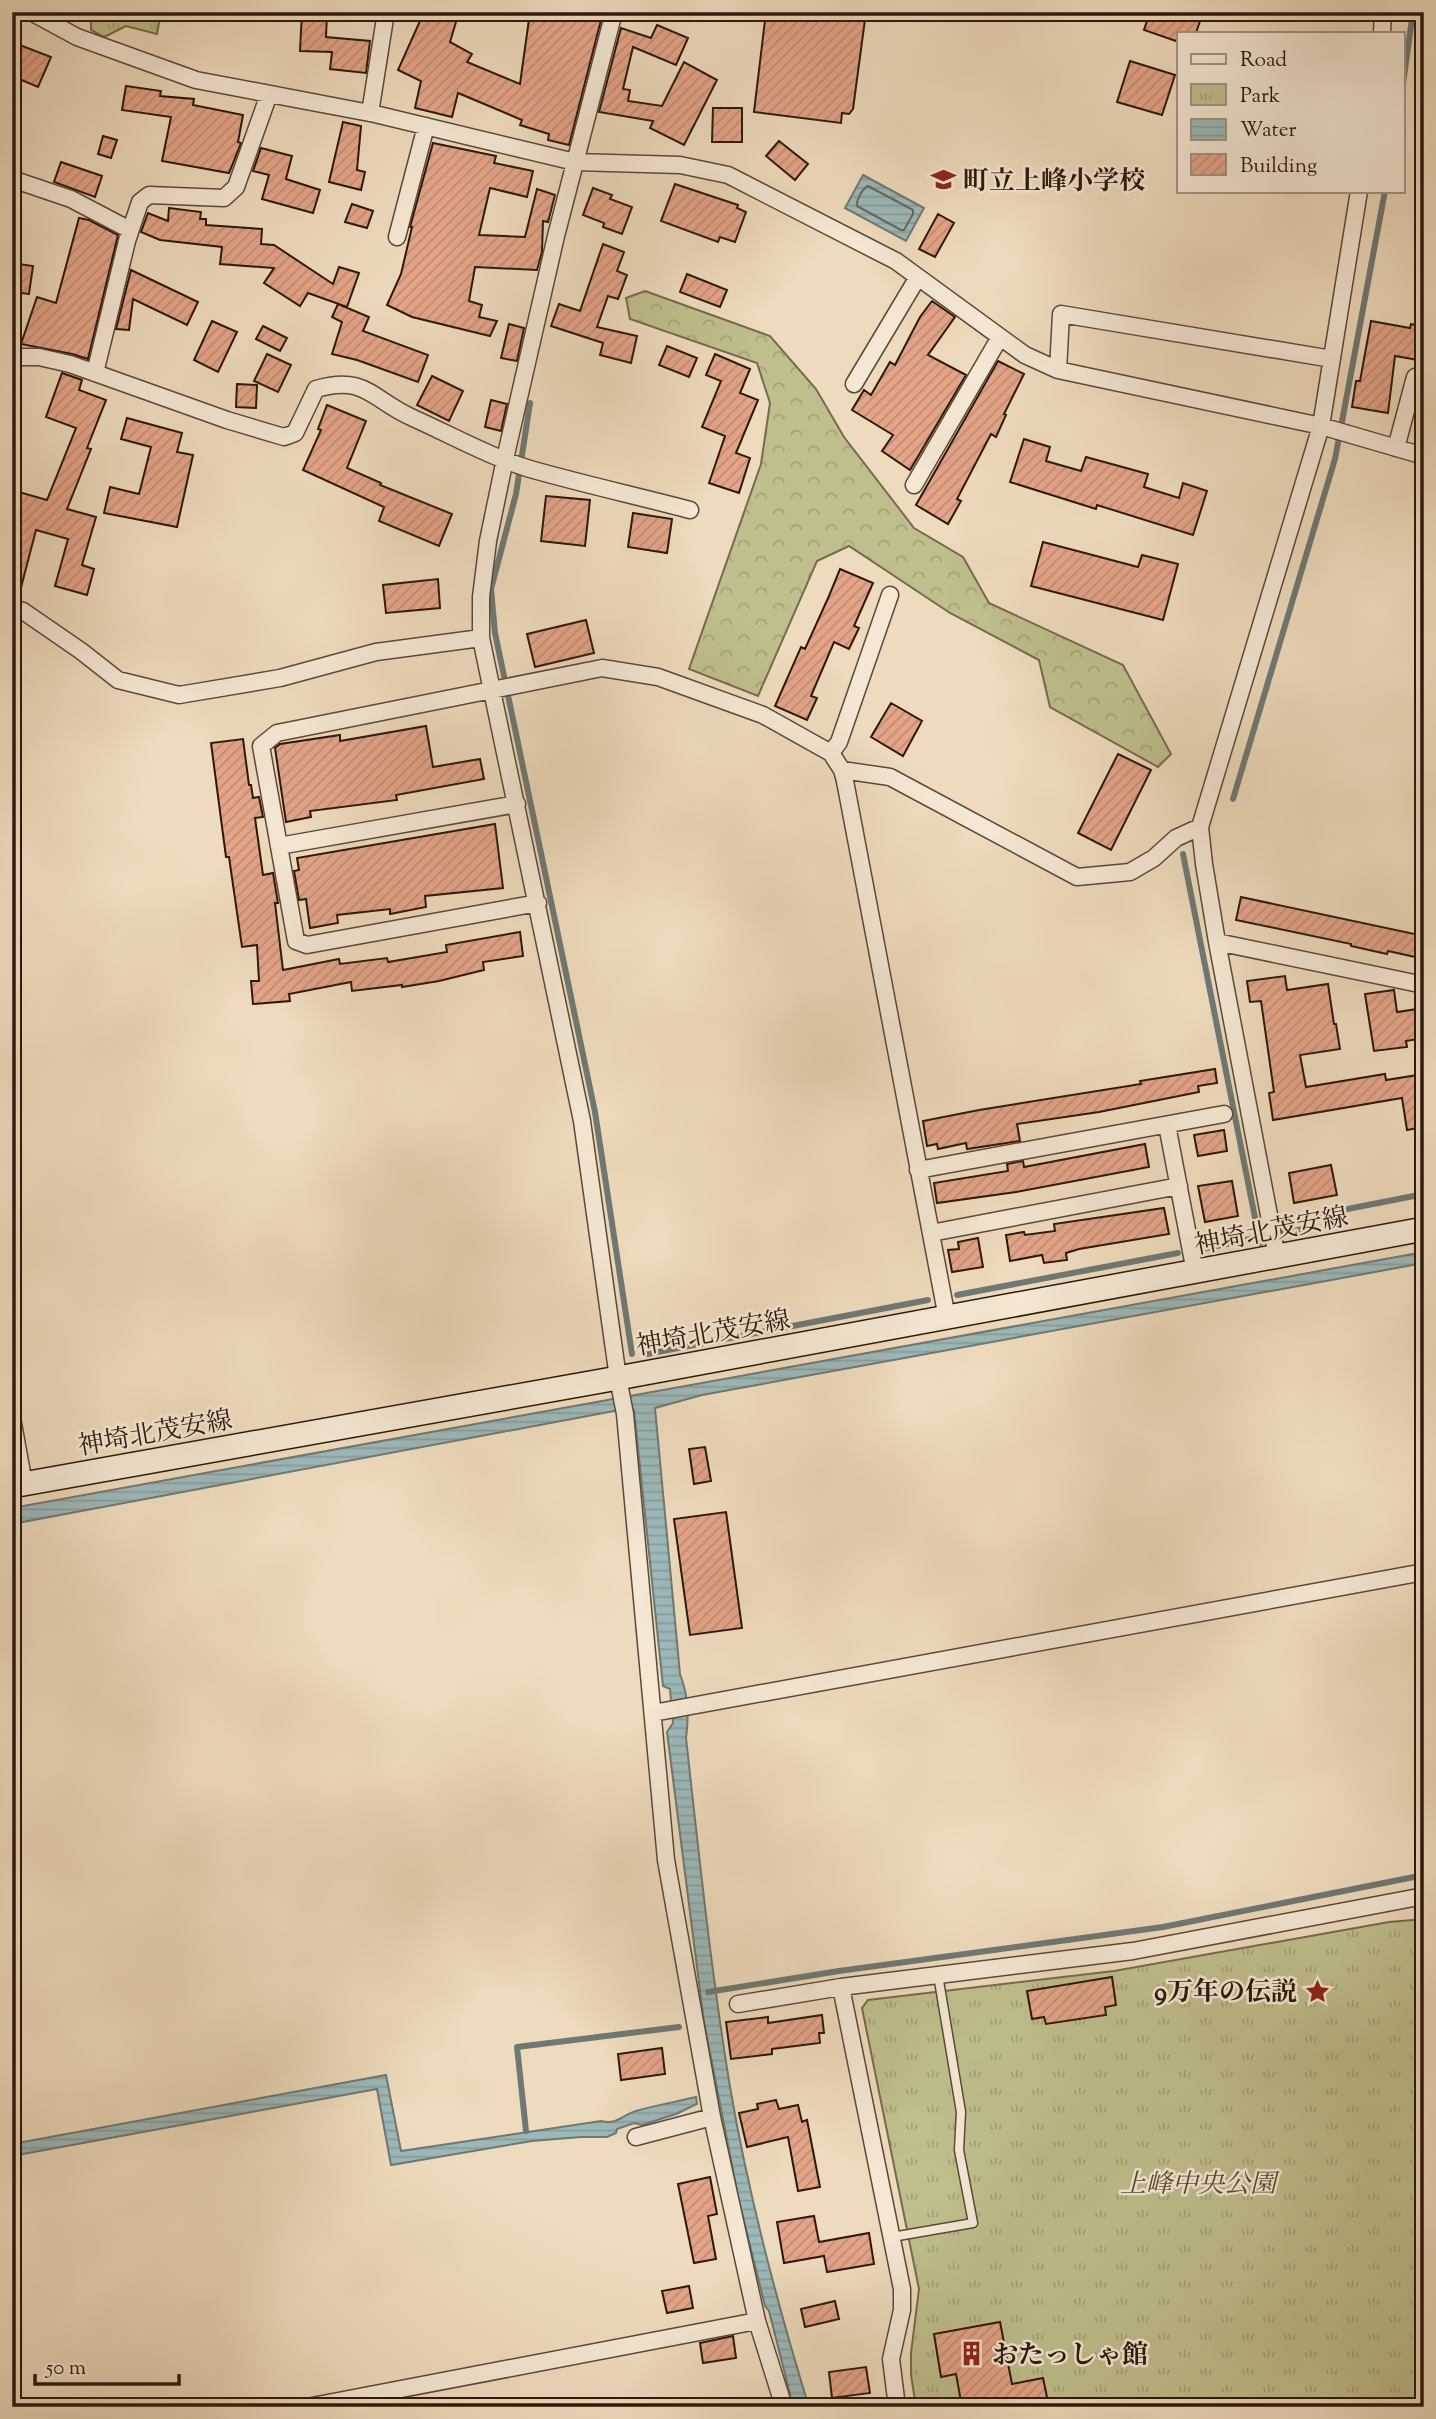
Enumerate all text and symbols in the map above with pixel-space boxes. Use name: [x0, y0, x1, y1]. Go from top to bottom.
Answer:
legend: [1177, 32, 1404, 192]
text: Road: [1240, 46, 1287, 76]
text: Park: [1240, 82, 1281, 112]
text: Water: [1240, 116, 1297, 146]
text: Building: [1240, 152, 1317, 182]
place label: 町立上峰小学校: [963, 164, 1145, 201]
school or university icon: 町立上峰小学校: [929, 166, 957, 194]
street label: 神埼北茂安線: [1191, 1199, 1352, 1265]
street label: 神埼北茂安線: [633, 1303, 793, 1366]
street label: 神埼北茂安線: [75, 1403, 235, 1466]
place label: 9万年の伝説: [1154, 1975, 1297, 2012]
place icon: 9万年の伝説: [1303, 1977, 1331, 2005]
park label: 上峰中央公園: [1120, 2167, 1280, 2204]
place label: おたっしゃ館: [992, 2338, 1148, 2375]
building icon: おたっしゃ館: [958, 2340, 986, 2368]
scale bar: [35, 2342, 178, 2386]
text: 50 m: [45, 2354, 86, 2384]

